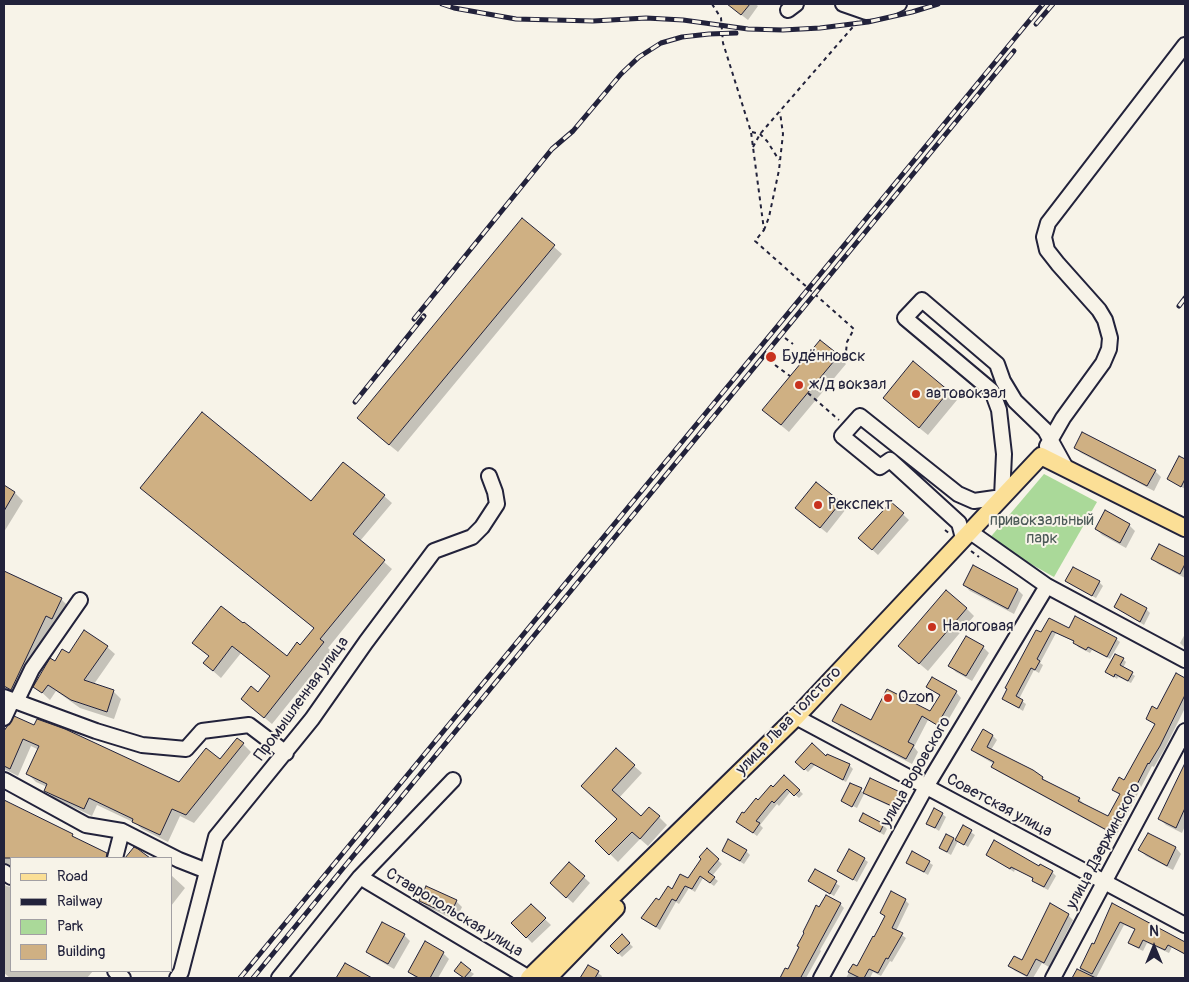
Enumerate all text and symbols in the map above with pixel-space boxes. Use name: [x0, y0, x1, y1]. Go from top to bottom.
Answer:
place label: Будённовск: [782, 347, 865, 367]
marker: Будённовск: [764, 350, 778, 364]
place label: ж/д вокзал: [809, 375, 886, 395]
marker: ж/д вокзал: [793, 379, 805, 391]
place label: автовокзал: [926, 384, 1006, 404]
marker: автовокзал: [910, 388, 922, 400]
place label: Рекспект: [828, 495, 893, 515]
marker: Рекспект: [812, 499, 824, 511]
park label: привокзальный парк: [990, 511, 1094, 549]
place label: Налоговая: [942, 617, 1013, 637]
marker: Налоговая: [926, 621, 938, 633]
street label: Промышленная улица: [251, 633, 353, 765]
street label: улица Льва Толстого: [732, 663, 846, 779]
place label: Ozon: [898, 688, 934, 708]
marker: Ozon: [882, 692, 894, 704]
street label: улица Воровского: [877, 714, 955, 830]
street label: Советская улица: [943, 770, 1055, 842]
street label: улица Дзержинского: [1063, 779, 1145, 913]
legend: [10, 857, 172, 972]
street label: Ставропольская улица: [382, 864, 526, 962]
text: Road: [57, 867, 88, 886]
text: Railway: [57, 892, 102, 911]
text: Park: [57, 917, 83, 936]
north arrow: [1129, 922, 1179, 972]
text: N: [1149, 923, 1159, 940]
text: Building: [57, 942, 105, 961]

